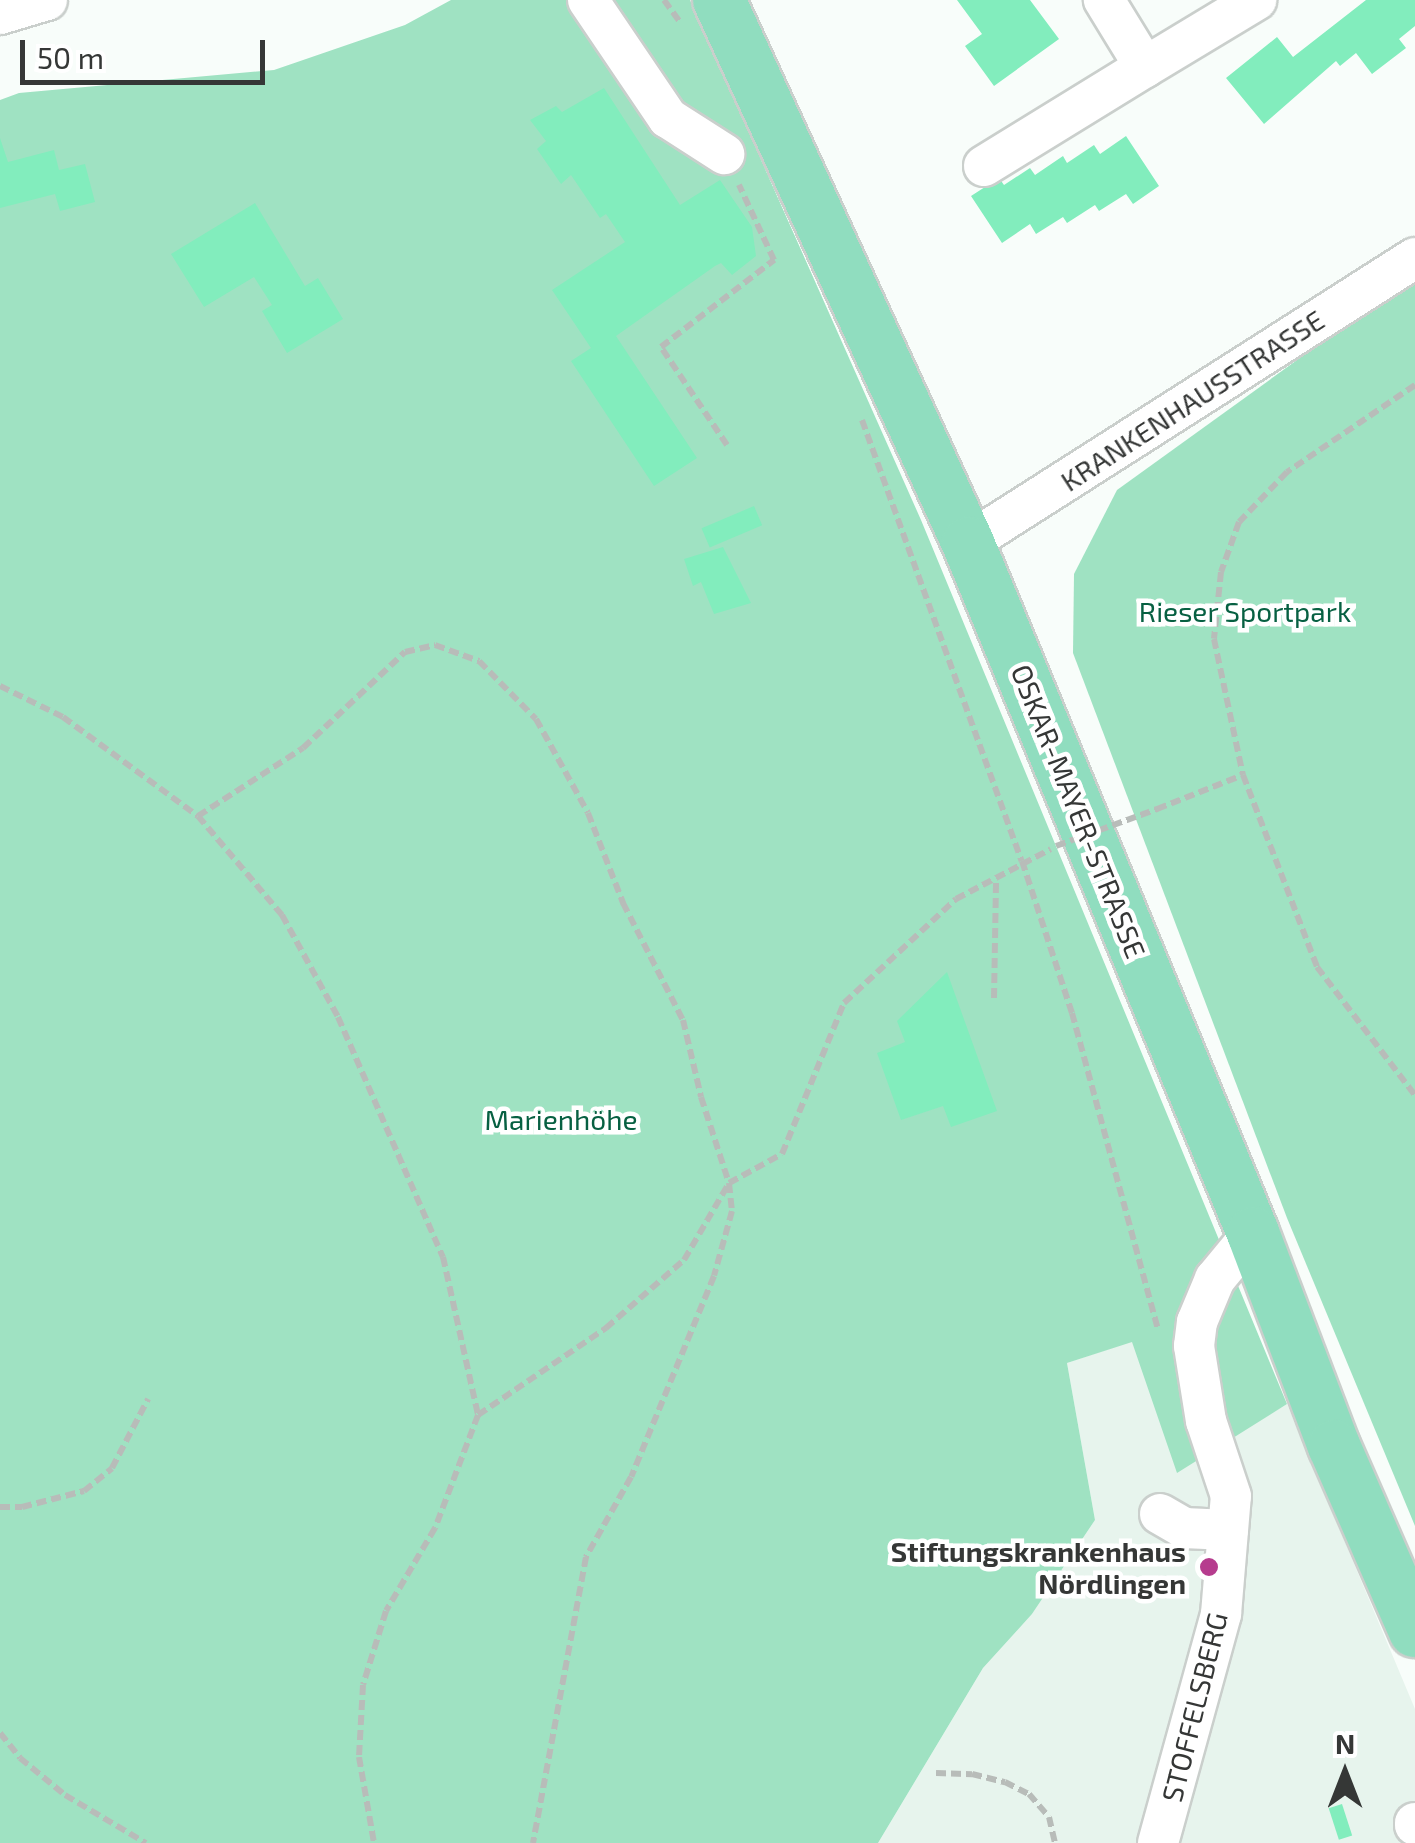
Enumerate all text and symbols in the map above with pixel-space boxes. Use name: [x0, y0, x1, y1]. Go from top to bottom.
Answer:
scale bar: [25, 20, 270, 82]
text: 50 m: [37, 39, 104, 75]
street label: KRANKENHAUSSTRASSE: [1054, 302, 1330, 498]
park label: Rieser Sportpark: [1139, 594, 1351, 628]
street label: OSKAR-MAYER-STRASSE: [1005, 659, 1153, 963]
park label: Marienhöhe: [485, 1102, 637, 1136]
place label: Stiftungskrankenhaus Nördlingen: [891, 1534, 1186, 1600]
marker: Stiftungskrankenhaus Nördlingen: [1196, 1554, 1222, 1580]
street label: STOFFELSBERG: [1154, 1609, 1234, 1805]
north arrow: [1295, 1723, 1395, 1823]
text: N: [1335, 1726, 1355, 1760]

